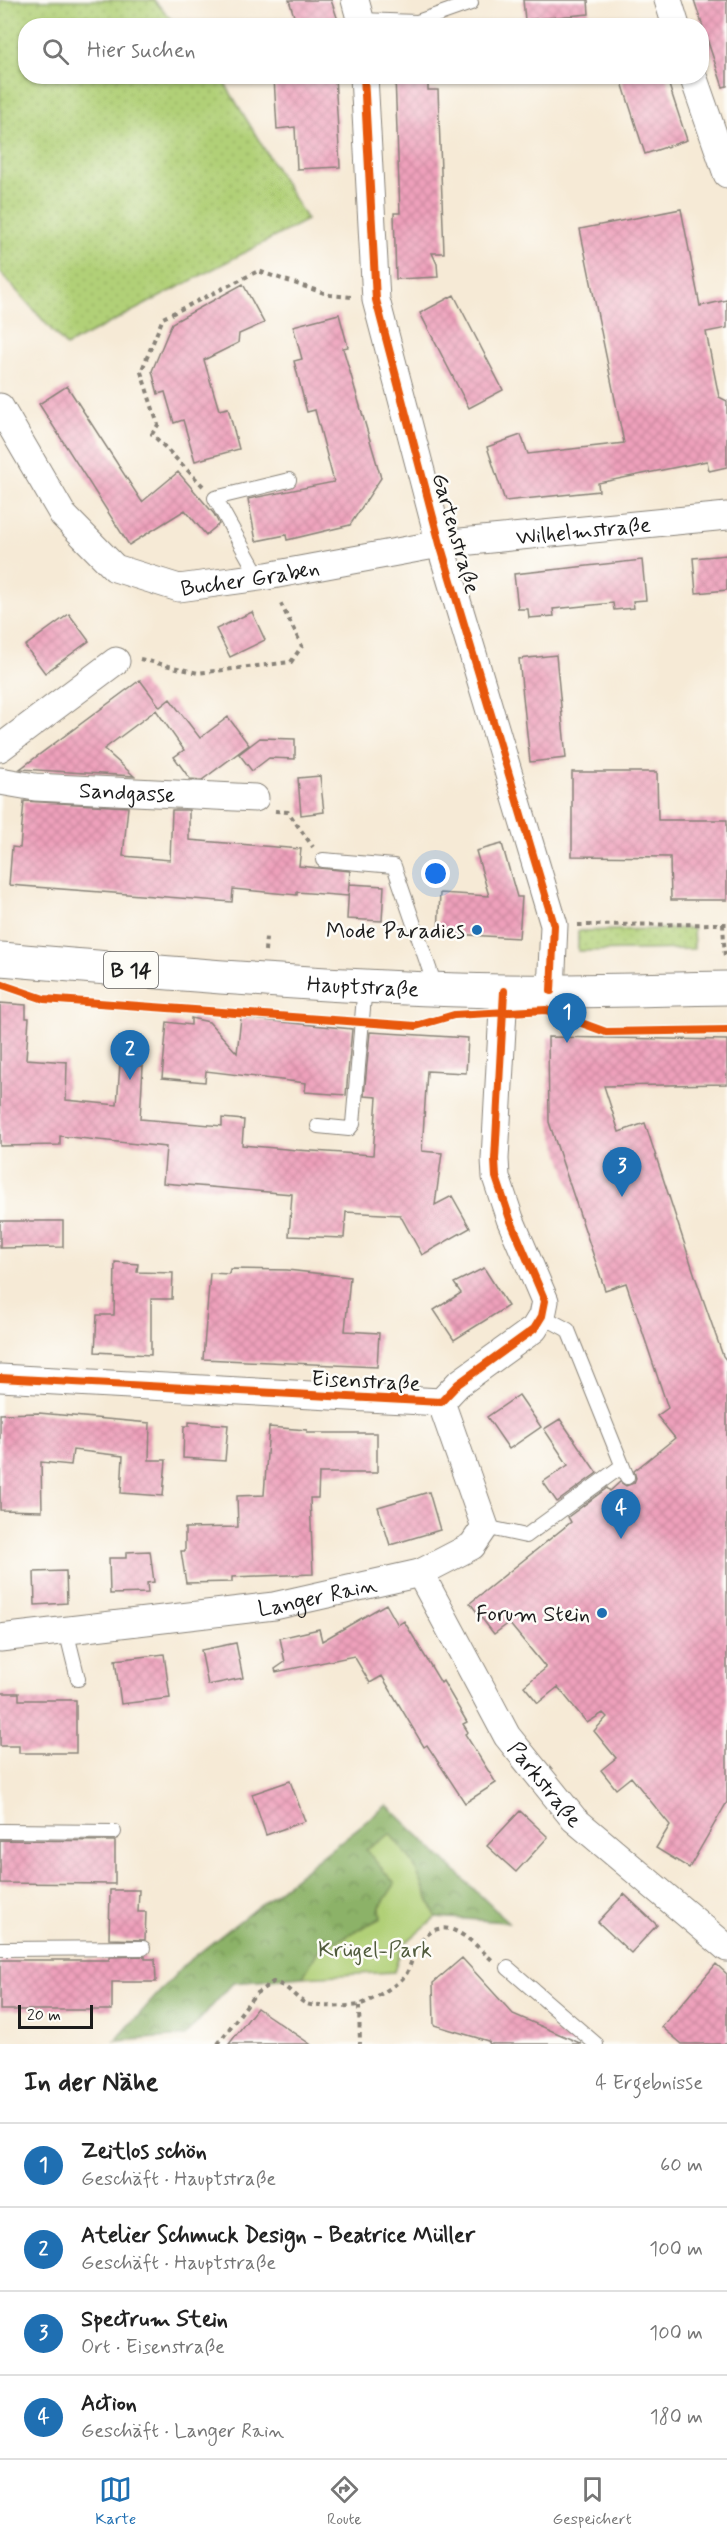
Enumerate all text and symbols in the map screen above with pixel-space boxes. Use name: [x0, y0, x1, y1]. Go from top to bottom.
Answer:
search box: [18, 18, 709, 84]
icon: search: [39, 35, 72, 68]
text: Hier suchen: [87, 37, 196, 65]
street label: Gartenstraße: [425, 470, 486, 597]
street label: Wilhelmstraße: [515, 511, 652, 553]
street label: Bucher Graben: [179, 555, 322, 604]
street label: Sandgasse: [78, 777, 176, 810]
your location: [421, 859, 450, 888]
place label: Mode Paradies: [326, 918, 465, 946]
marker: Mode Paradies: [470, 923, 484, 937]
road number: B 14: [104, 952, 158, 988]
street label: Hauptstraße: [306, 971, 420, 1005]
pin: 1: [548, 994, 586, 1043]
pin: 2: [110, 1030, 150, 1080]
pin: 3: [602, 1148, 642, 1197]
street label: Eisenstraße: [311, 1365, 421, 1399]
pin: 4: [602, 1490, 640, 1539]
street label: Langer Rain: [256, 1571, 380, 1624]
place label: Forum Stein: [476, 1601, 590, 1629]
marker: Forum Stein: [595, 1606, 609, 1620]
street label: Parkstraße: [501, 1736, 586, 1835]
park label: Krügel-Park: [318, 1937, 432, 1966]
scale bar: [18, 2002, 93, 2030]
text: 20 m: [27, 2005, 61, 2026]
text: In der Nähe: [24, 2066, 158, 2100]
text: 4 Ergebnisse: [595, 2070, 703, 2097]
text: Zeitlos schön: [81, 2138, 207, 2166]
text: 1: [39, 2152, 48, 2179]
text: 60 m: [660, 2152, 703, 2179]
text: Geschäft · Hauptstraße: [81, 2166, 276, 2193]
text: Atelier Schmuck Design - Beatrice Müller: [81, 2222, 475, 2250]
text: 2: [39, 2236, 48, 2263]
text: 100 m: [649, 2236, 703, 2263]
text: Geschäft · Hauptstraße: [81, 2250, 276, 2277]
text: Spectrum Stein: [81, 2306, 228, 2334]
text: 3: [39, 2320, 48, 2347]
text: 100 m: [649, 2320, 703, 2347]
text: Ort · Eisenstraße: [81, 2334, 225, 2361]
text: Action: [81, 2390, 137, 2418]
text: 4: [38, 2404, 49, 2431]
text: 180 m: [650, 2404, 703, 2431]
text: Geschäft · Langer Rain: [81, 2418, 284, 2445]
tab: Karte: [95, 2473, 136, 2530]
tab: Route: [327, 2473, 362, 2530]
tab: Gespeichert: [552, 2473, 632, 2530]

